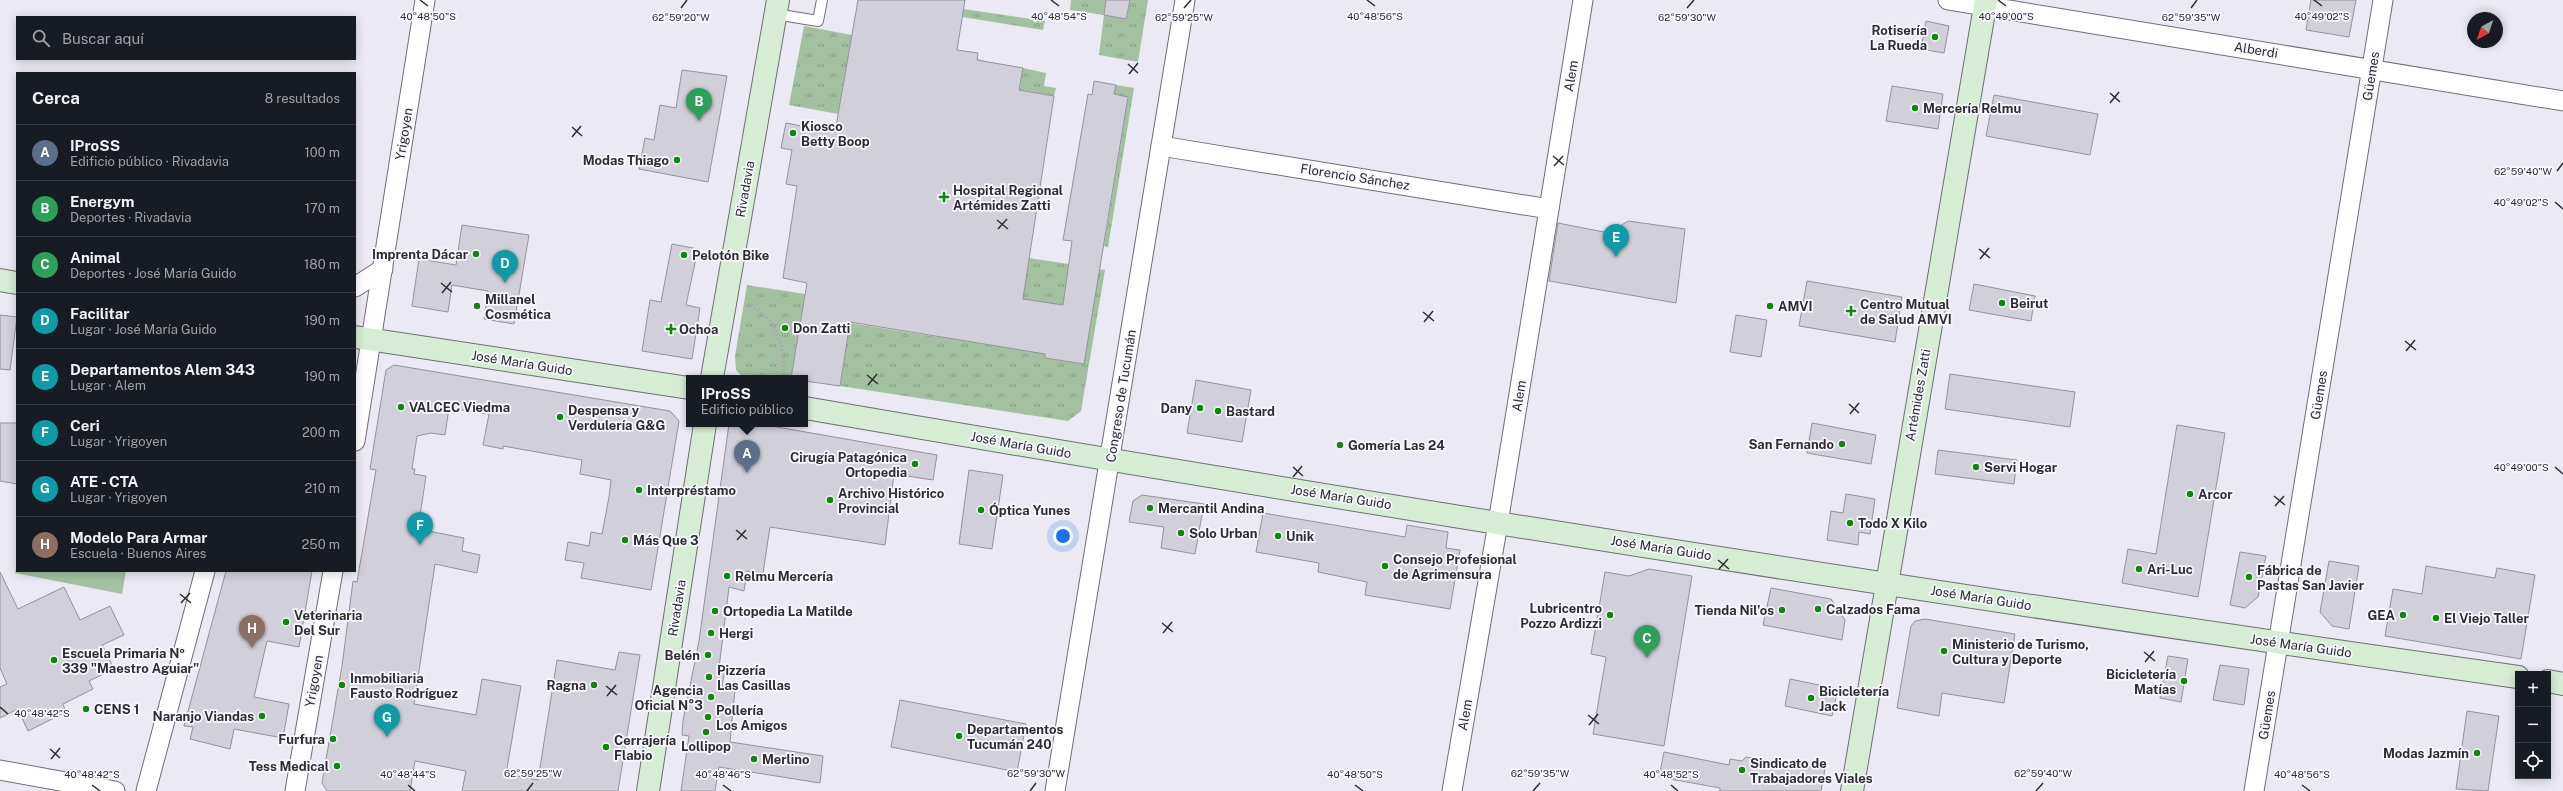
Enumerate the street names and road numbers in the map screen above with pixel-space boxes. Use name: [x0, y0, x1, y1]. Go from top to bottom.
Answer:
street label: Alberdi: [2233, 39, 2279, 61]
street label: Güemes: [2360, 50, 2382, 102]
street label: Alem: [1561, 59, 1581, 93]
street label: Yrigoyen: [392, 107, 416, 161]
street label: Rivadavia: [733, 160, 757, 218]
street label: Florencio Sánchez: [1299, 161, 1411, 193]
street label: Congreso de Tucumán: [1103, 328, 1139, 464]
street label: José María Guido: [470, 348, 574, 378]
street label: Artémides Zatti: [1902, 348, 1934, 442]
street label: Güemes: [2308, 369, 2330, 421]
street label: Alem: [1509, 379, 1529, 413]
street label: José María Guido: [969, 429, 1073, 461]
street label: José María Guido: [1289, 482, 1393, 512]
street label: José María Guido: [1609, 533, 1713, 563]
street label: Rivadavia: [665, 579, 689, 637]
street label: José María Guido: [1929, 583, 2033, 613]
street label: José María Guido: [2249, 631, 2353, 661]
street label: Yrigoyen: [302, 654, 326, 708]
street label: Güemes: [2256, 689, 2278, 741]
street label: Alem: [1455, 698, 1475, 732]

